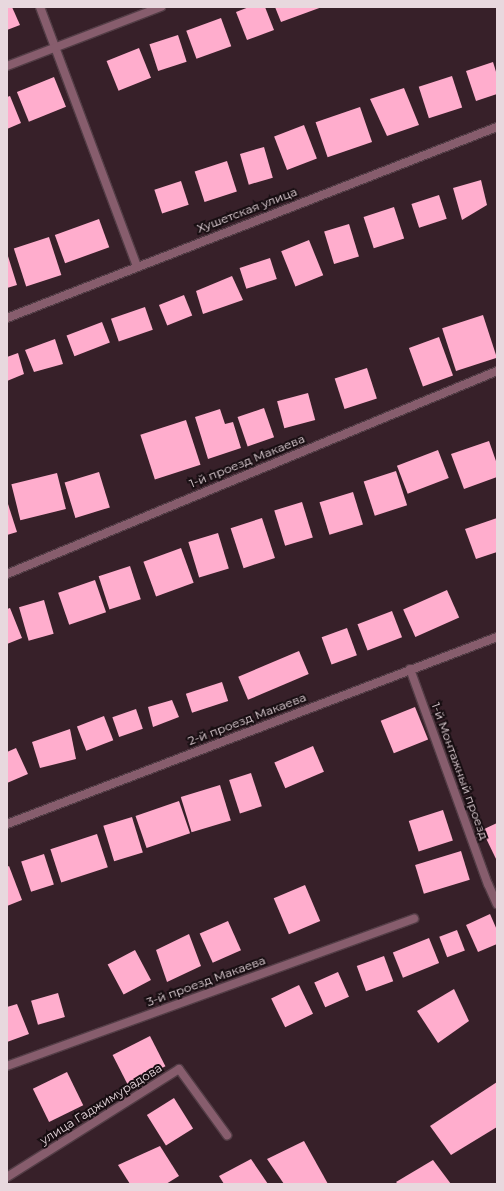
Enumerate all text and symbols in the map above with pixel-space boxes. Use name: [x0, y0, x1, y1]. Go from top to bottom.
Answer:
street label: Хушетская улица: [195, 184, 299, 236]
street label: 1-й проезд Макаева: [187, 431, 307, 491]
street label: 2-й проезд Макаева: [186, 690, 308, 748]
street label: 1-й Монтажный проезд: [428, 701, 492, 841]
street label: 3-й проезд Макаева: [145, 953, 267, 1009]
street label: улица Гаджимурадова: [37, 1060, 165, 1148]

